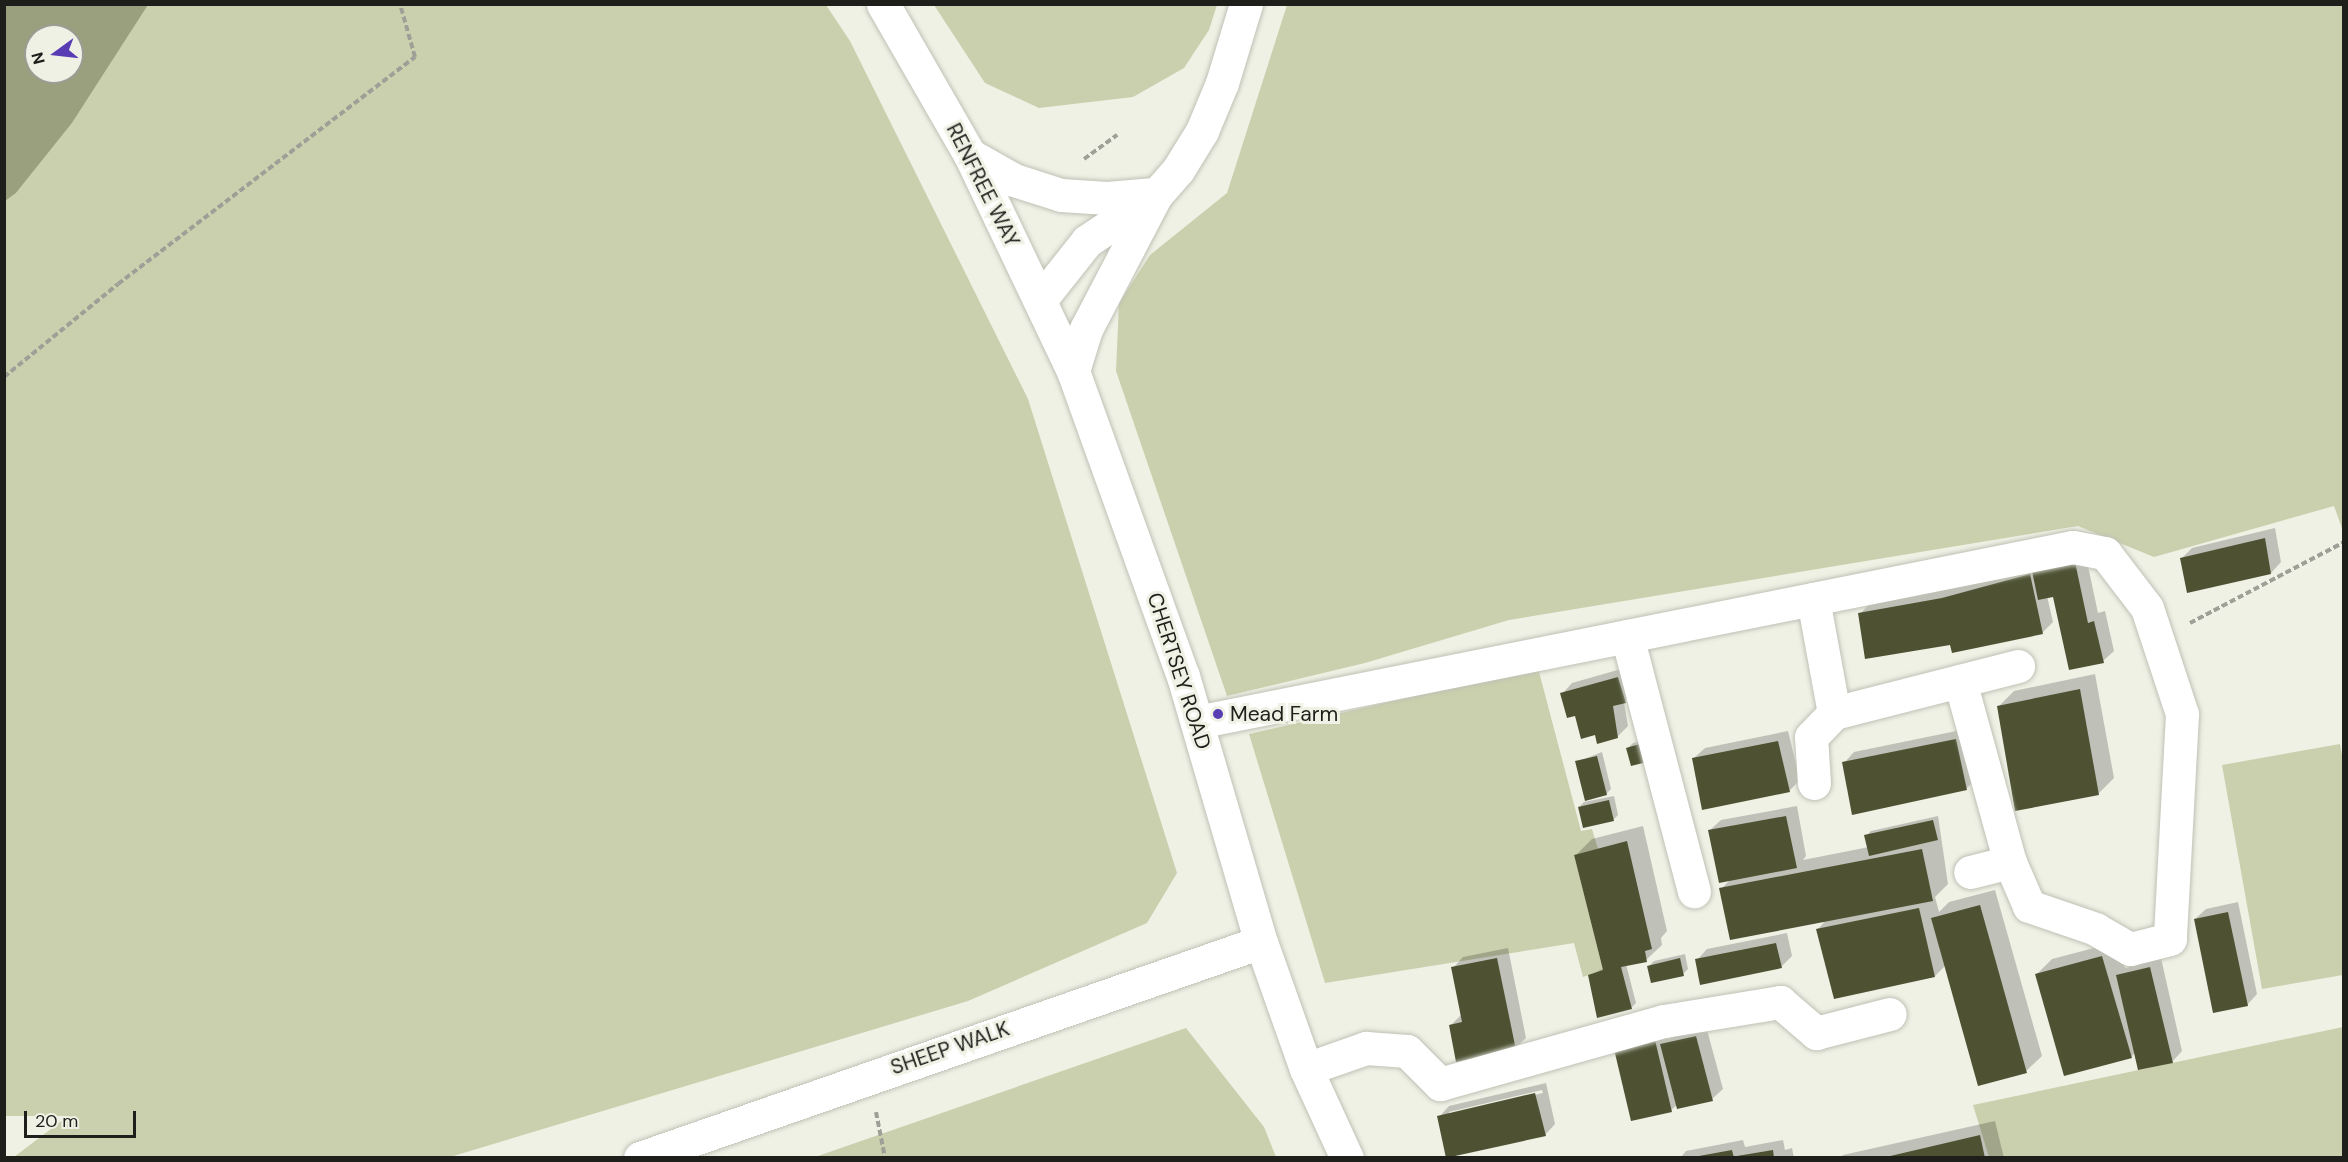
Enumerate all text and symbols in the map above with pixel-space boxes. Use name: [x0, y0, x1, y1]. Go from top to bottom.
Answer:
north arrow: [24, 24, 84, 84]
text: N: [26, 50, 50, 67]
street label: RENFREE WAY: [941, 119, 1025, 251]
street label: CHERTSEY ROAD: [1142, 590, 1216, 752]
place label: Mead Farm: [1230, 701, 1338, 727]
marker: Mead Farm: [1211, 707, 1225, 721]
street label: SHEEP WALK: [887, 1016, 1013, 1080]
scale bar: [27, 1099, 140, 1137]
text: 20 m: [35, 1109, 78, 1133]

